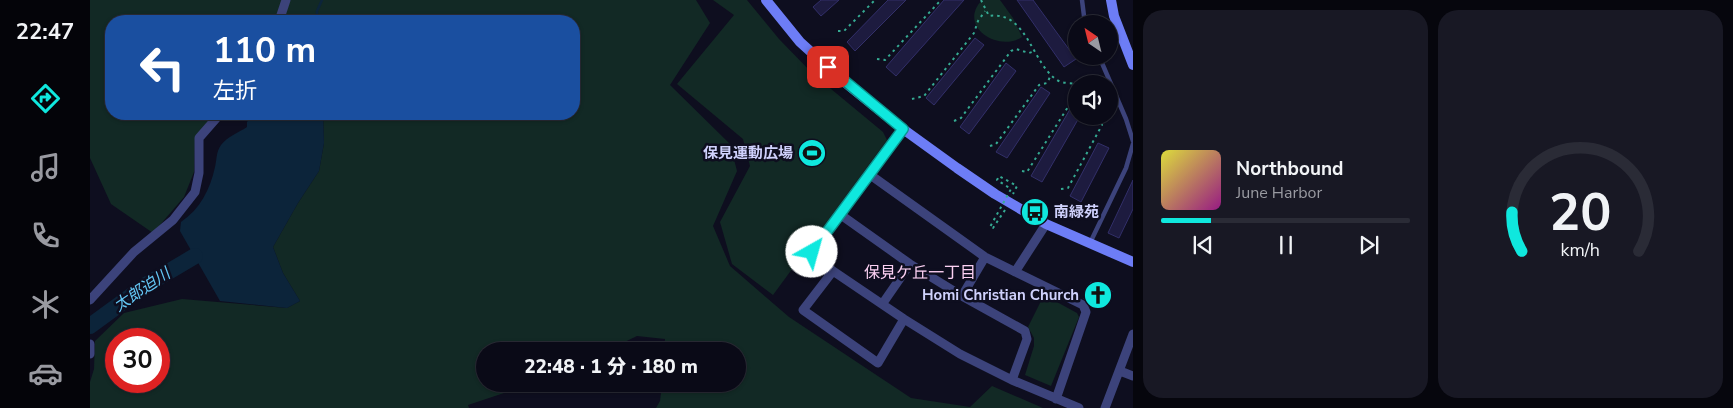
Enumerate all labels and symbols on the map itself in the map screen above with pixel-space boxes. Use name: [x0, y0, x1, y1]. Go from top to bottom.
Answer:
north arrow: [1068, 15, 1118, 65]
pin: [807, 46, 849, 88]
sports icon: 保見運動広場: [797, 138, 827, 168]
place label: 保見運動広場: [703, 143, 793, 163]
bus stop icon: 南緑苑: [1020, 197, 1050, 227]
place label: 南緑苑: [1054, 202, 1099, 222]
position arrow: [785, 225, 837, 277]
water label: 太郎迫川: [109, 262, 176, 317]
district label: 保見ケ丘一丁目: [864, 262, 976, 284]
church icon: Homi Christian Church: [1083, 280, 1113, 310]
place label: Homi Christian Church: [922, 285, 1079, 305]
speed limit sign: 30: [105, 328, 170, 393]

